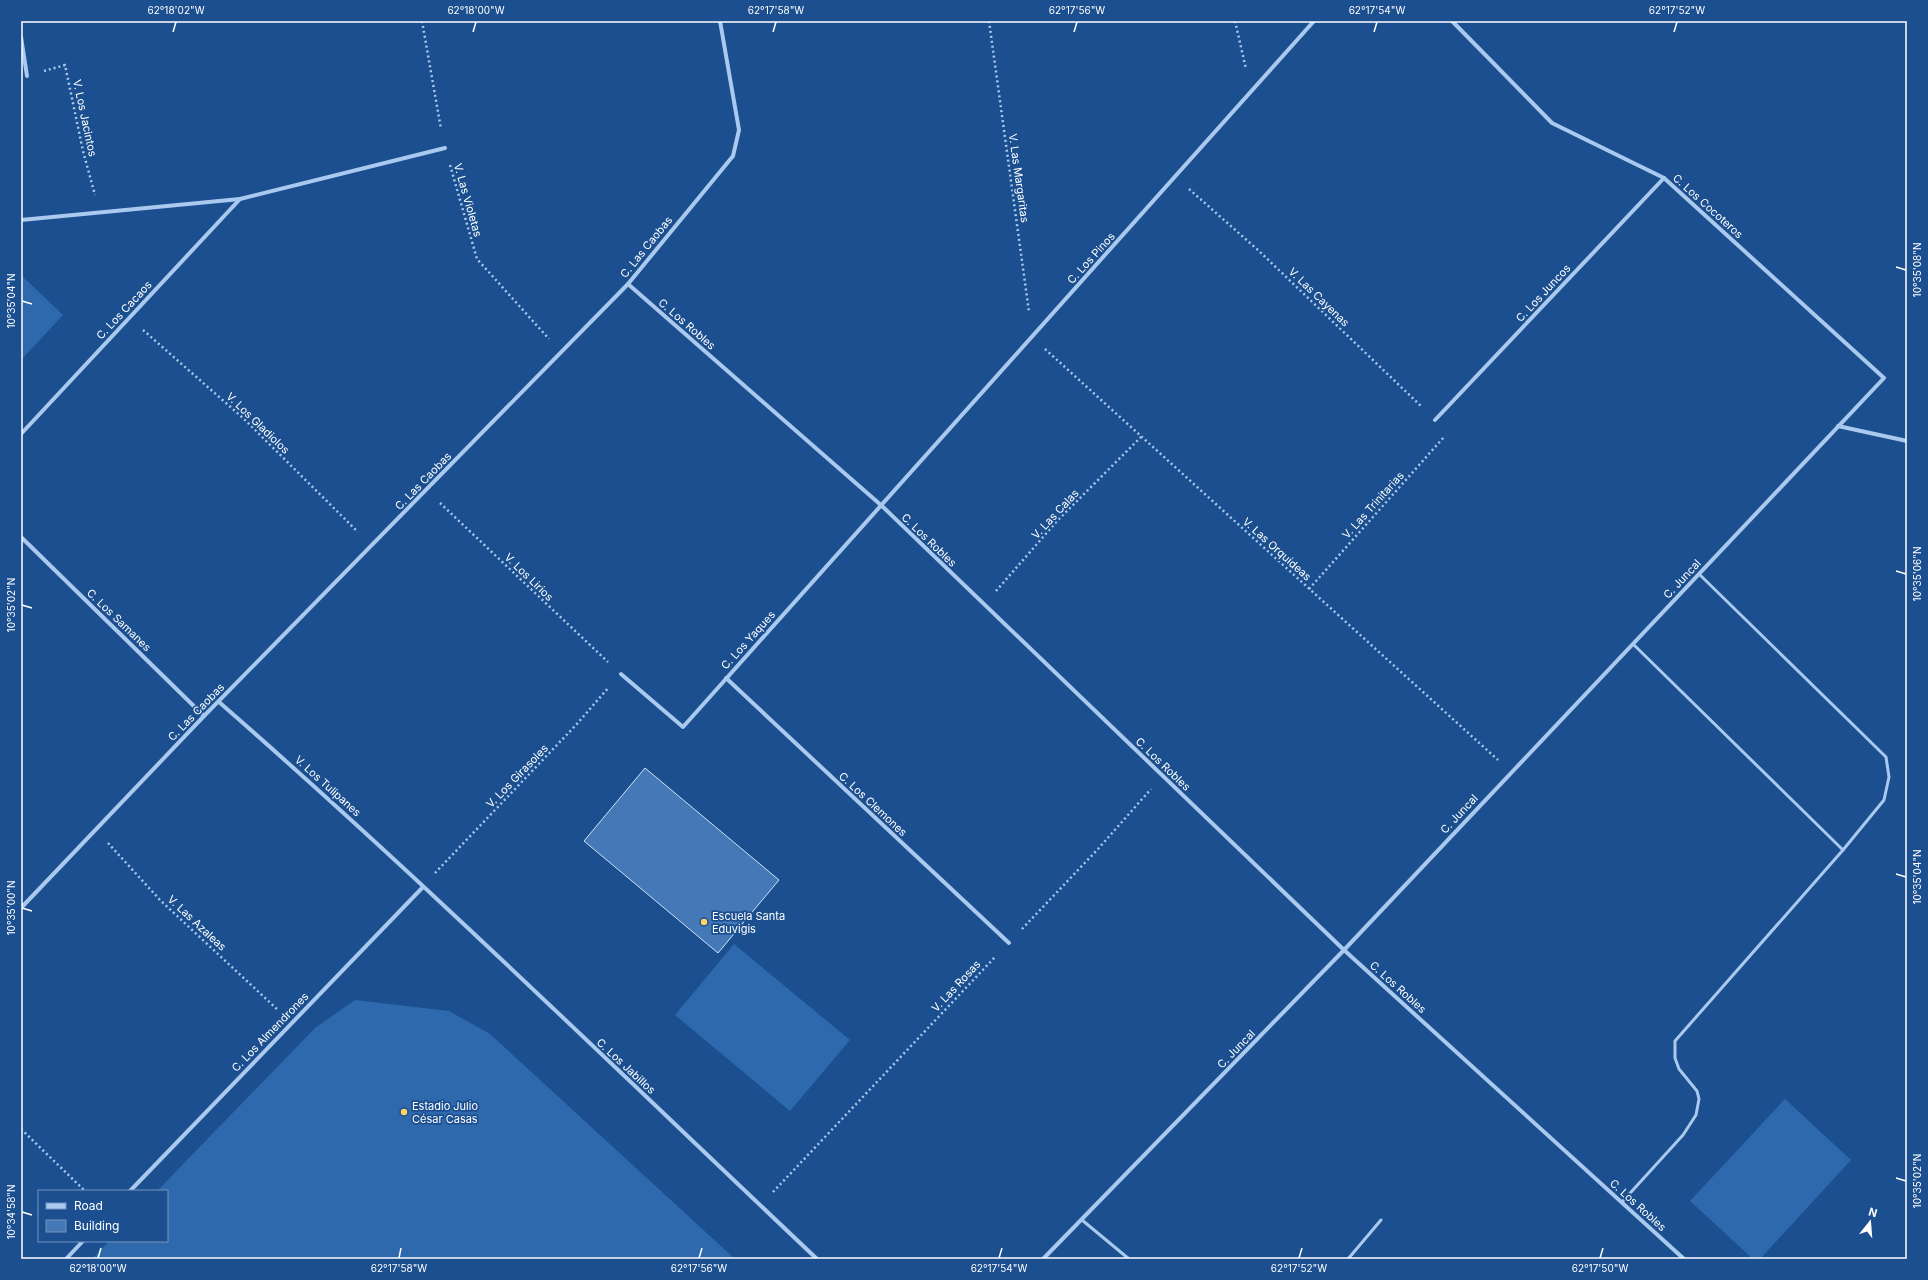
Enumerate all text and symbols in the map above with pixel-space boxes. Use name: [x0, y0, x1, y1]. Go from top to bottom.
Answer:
text: 62°18'02"W: [147, 4, 205, 16]
text: 62°18'00"W: [447, 4, 505, 16]
text: 62°17'58"W: [748, 4, 804, 16]
text: 62°17'56"W: [1049, 4, 1105, 16]
text: 62°17'54"W: [1349, 4, 1405, 16]
text: 62°17'52"W: [1649, 4, 1705, 16]
street label: V. Los Jacintos: [70, 78, 100, 158]
street label: V. Las Margaritas: [1006, 133, 1032, 224]
street label: V. Las Violetas: [451, 162, 485, 238]
street label: C. Los Cocoteros: [1670, 171, 1746, 241]
street label: C. Las Caobas: [617, 213, 675, 281]
street label: C. Los Pinos: [1064, 229, 1118, 287]
text: 10°35'08"N: [1911, 243, 1923, 297]
street label: C. Los Juncos: [1513, 261, 1573, 325]
street label: V. Las Cayenas: [1286, 265, 1352, 330]
text: 10°35'04"N: [5, 273, 17, 329]
street label: C. Los Cacaos: [93, 278, 155, 342]
street label: C. Los Robles: [656, 295, 719, 353]
street label: V. Los Gladiolos: [223, 389, 293, 457]
street label: C. Las Caobas: [392, 449, 454, 513]
street label: V. Las Trinitarias: [1339, 468, 1407, 541]
street label: V. Las Calas: [1028, 486, 1082, 542]
street label: C. Los Robles: [899, 510, 960, 570]
street label: V. Las Orquídeas: [1240, 514, 1314, 584]
text: 10°35'06"N: [1911, 547, 1923, 601]
street label: V. Los Lirios: [502, 550, 557, 604]
street label: C. Juncal: [1660, 556, 1704, 602]
text: 10°35'02"N: [5, 578, 17, 632]
street label: C. Los Samanes: [84, 586, 154, 654]
street label: C. Los Yaques: [718, 608, 778, 672]
street label: C. Las Caobas: [165, 680, 227, 744]
street label: C. Los Robles: [1133, 734, 1194, 794]
street label: V. Los Girasoles: [483, 741, 551, 811]
street label: V. Los Tulipanes: [292, 753, 364, 820]
street label: C. Los Clemones: [836, 769, 910, 839]
street label: C. Juncal: [1437, 791, 1481, 837]
text: 10°35'04"N: [1911, 849, 1923, 905]
text: 10°35'00"N: [5, 881, 17, 936]
street label: V. Las Azaleas: [165, 892, 229, 954]
place label: Escuela Santa Eduvigis: [712, 909, 785, 936]
marker: Escuela Santa Eduvigis: [699, 917, 709, 927]
street label: V. Las Rosas: [929, 957, 984, 1015]
street label: C. Los Robles: [1367, 958, 1429, 1016]
street label: C. Los Almendrones: [229, 989, 312, 1075]
street label: C. Juncal: [1214, 1027, 1258, 1071]
street label: C. Los Jabillos: [594, 1035, 659, 1097]
place label: Estadio Julio César Casas: [412, 1099, 478, 1126]
marker: Estadio Julio César Casas: [399, 1107, 409, 1117]
text: 10°35'02"N: [1911, 1154, 1923, 1208]
street label: C. Los Robles: [1607, 1176, 1669, 1234]
text: 10°34'58"N: [5, 1184, 17, 1240]
legend: [38, 1190, 168, 1242]
text: Road: [74, 1198, 103, 1213]
north arrow: [1850, 1202, 1890, 1242]
text: N: [1867, 1205, 1879, 1220]
text: Building: [74, 1218, 119, 1233]
text: 62°18'00"W: [69, 1262, 127, 1274]
text: 62°17'58"W: [371, 1262, 427, 1274]
text: 62°17'56"W: [671, 1262, 727, 1274]
text: 62°17'54"W: [971, 1262, 1027, 1274]
text: 62°17'52"W: [1271, 1262, 1327, 1274]
text: 62°17'50"W: [1572, 1262, 1628, 1274]

